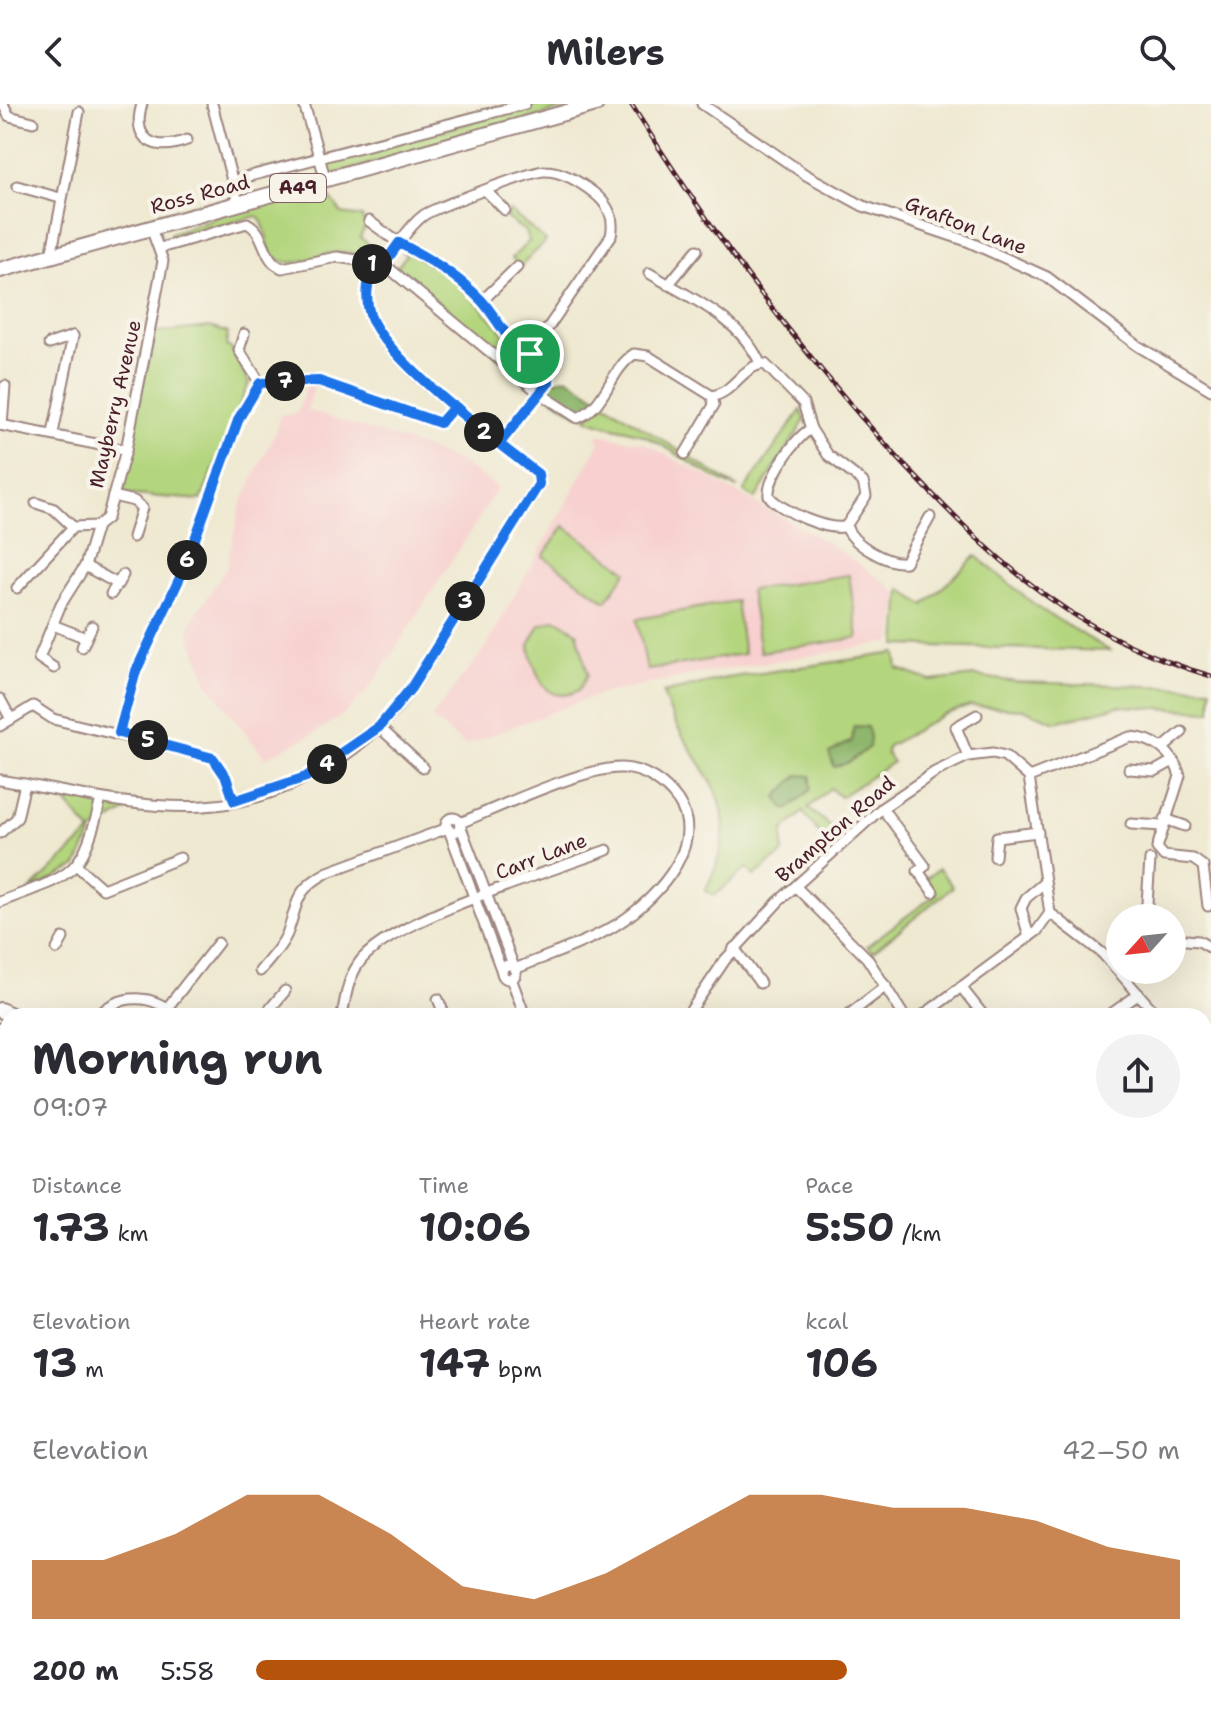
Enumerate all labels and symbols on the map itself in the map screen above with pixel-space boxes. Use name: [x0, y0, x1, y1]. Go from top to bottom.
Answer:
street label: Ross Road: [148, 168, 253, 220]
road number: A49: [270, 174, 326, 202]
street label: Grafton Lane: [901, 190, 1031, 260]
pin: 1: [352, 244, 392, 284]
street label: Mayberry Avenue: [83, 317, 147, 491]
pin: [496, 320, 564, 388]
pin: 7: [265, 361, 305, 401]
pin: 2: [464, 412, 504, 452]
pin: 6: [167, 540, 207, 580]
pin: 3: [445, 581, 485, 621]
pin: 5: [128, 720, 168, 760]
pin: 4: [307, 744, 347, 784]
street label: Brampton Road: [770, 770, 900, 888]
street label: Carr Lane: [492, 827, 590, 885]
north arrow: [1106, 904, 1186, 984]

